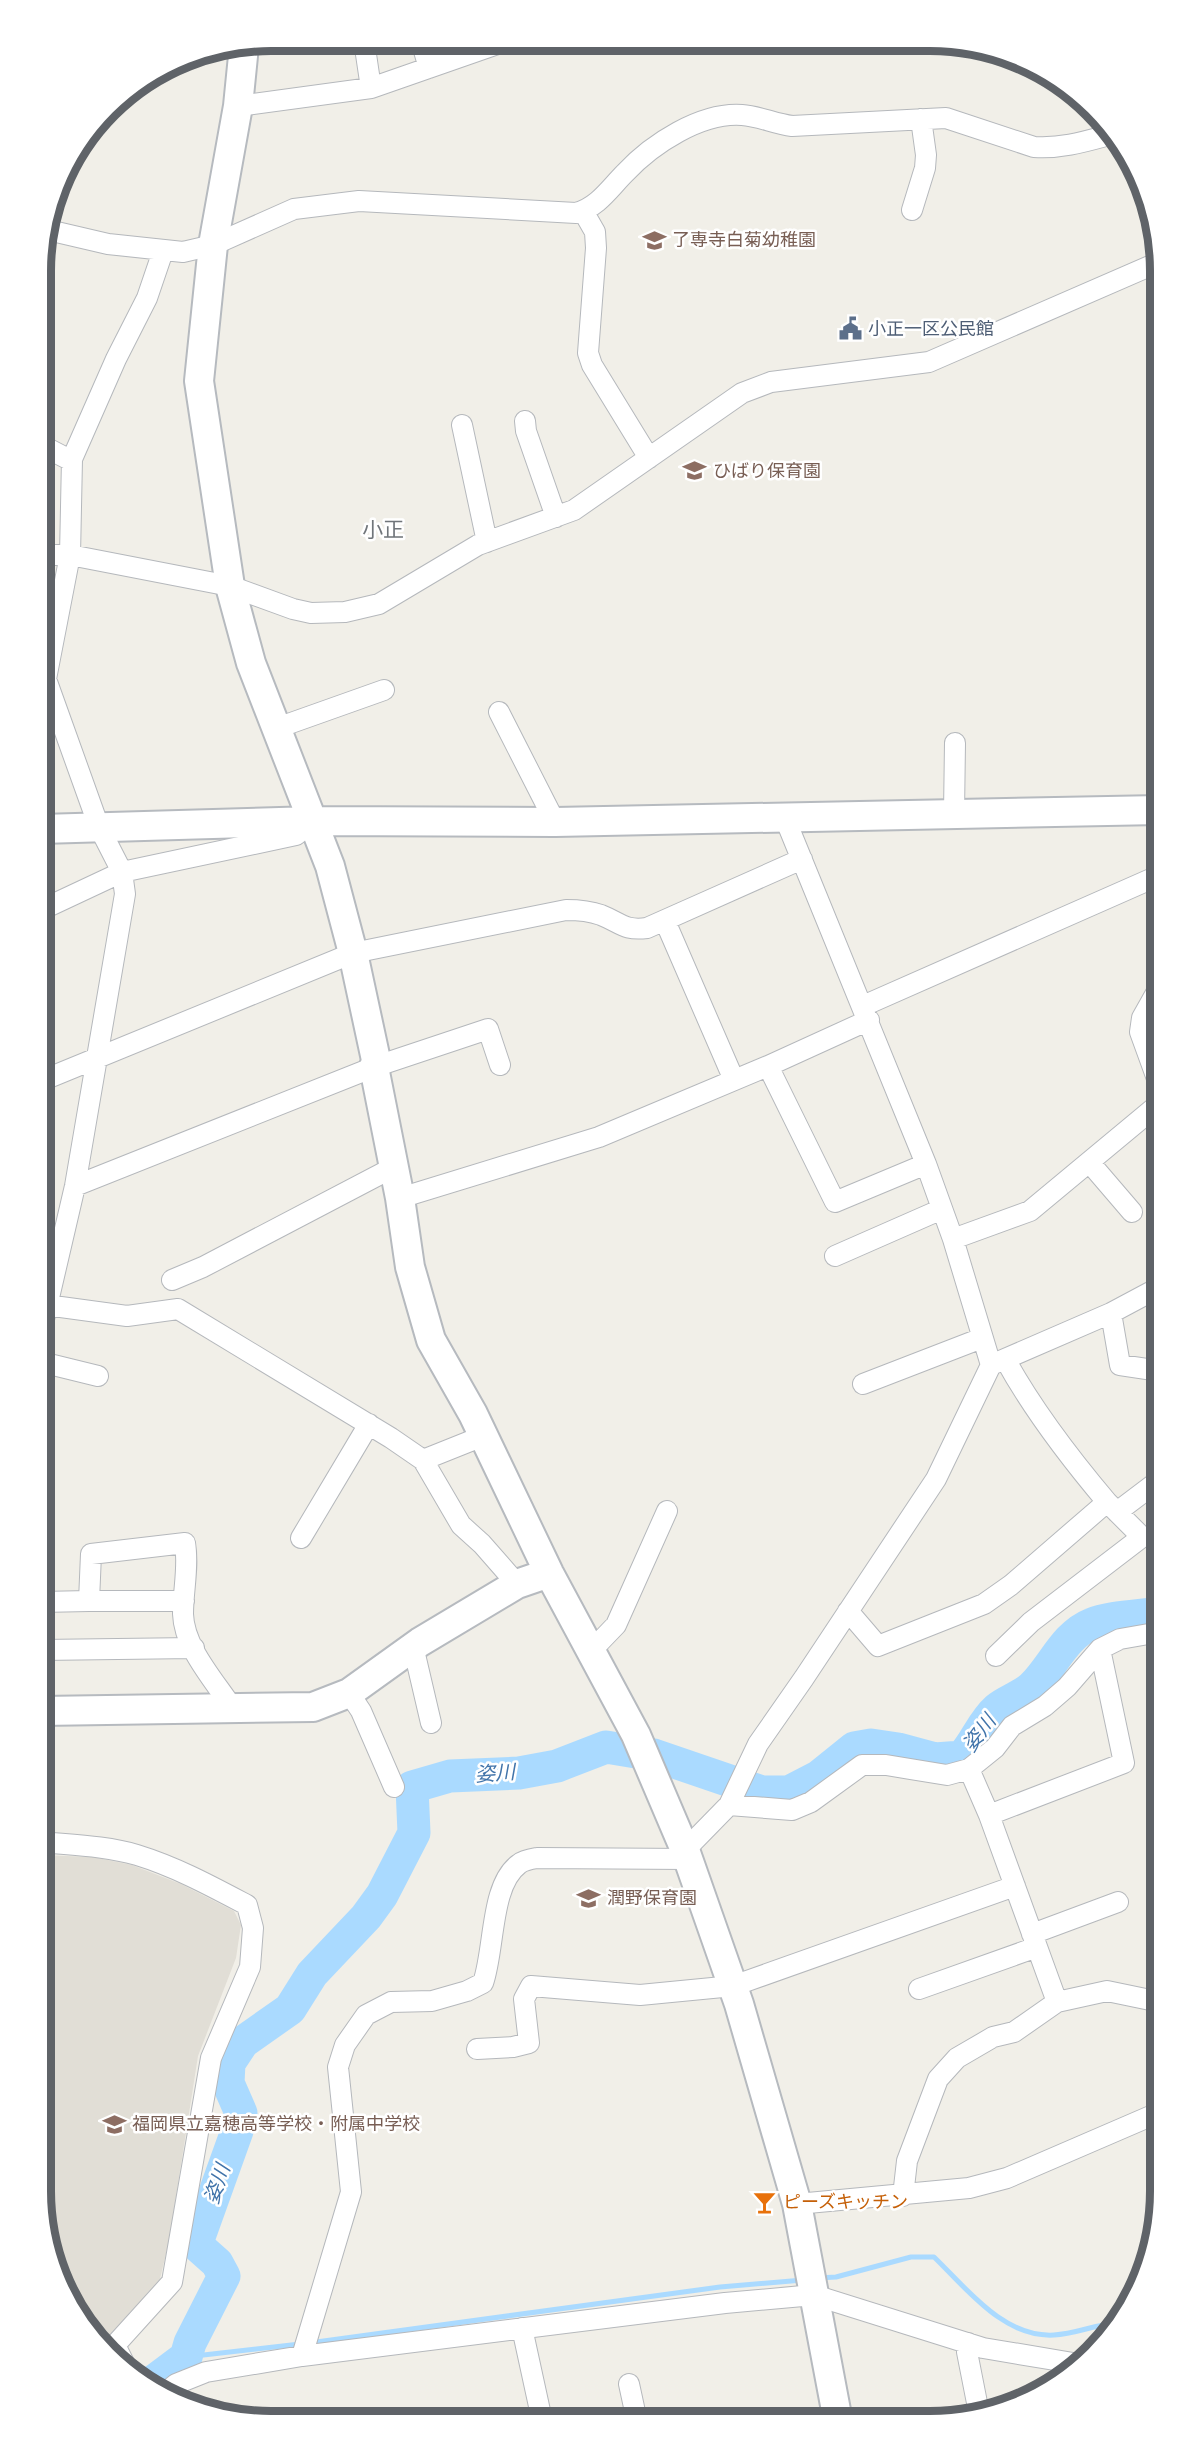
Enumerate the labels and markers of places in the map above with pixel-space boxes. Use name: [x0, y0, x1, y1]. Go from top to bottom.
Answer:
school or university icon: 了専寺白菊幼稚園: [641, 227, 667, 253]
place label: 了専寺白菊幼稚園: [672, 230, 816, 250]
public building icon: 小正一区公民館: [837, 316, 863, 342]
place label: 小正一区公民館: [868, 319, 994, 339]
school or university icon: ひばり保育園: [682, 458, 708, 484]
place label: ひばり保育園: [713, 461, 821, 481]
school or university icon: 潤野保育園: [576, 1885, 602, 1911]
place label: 潤野保育園: [607, 1888, 697, 1908]
school or university icon: 福岡県立嘉穂高等学校・附属中学校: [101, 2111, 127, 2137]
place label: 福岡県立嘉穂高等学校・附属中学校: [132, 2114, 420, 2134]
bar icon: ピーズキッチン: [752, 2189, 778, 2215]
place label: ピーズキッチン: [783, 2192, 908, 2212]

